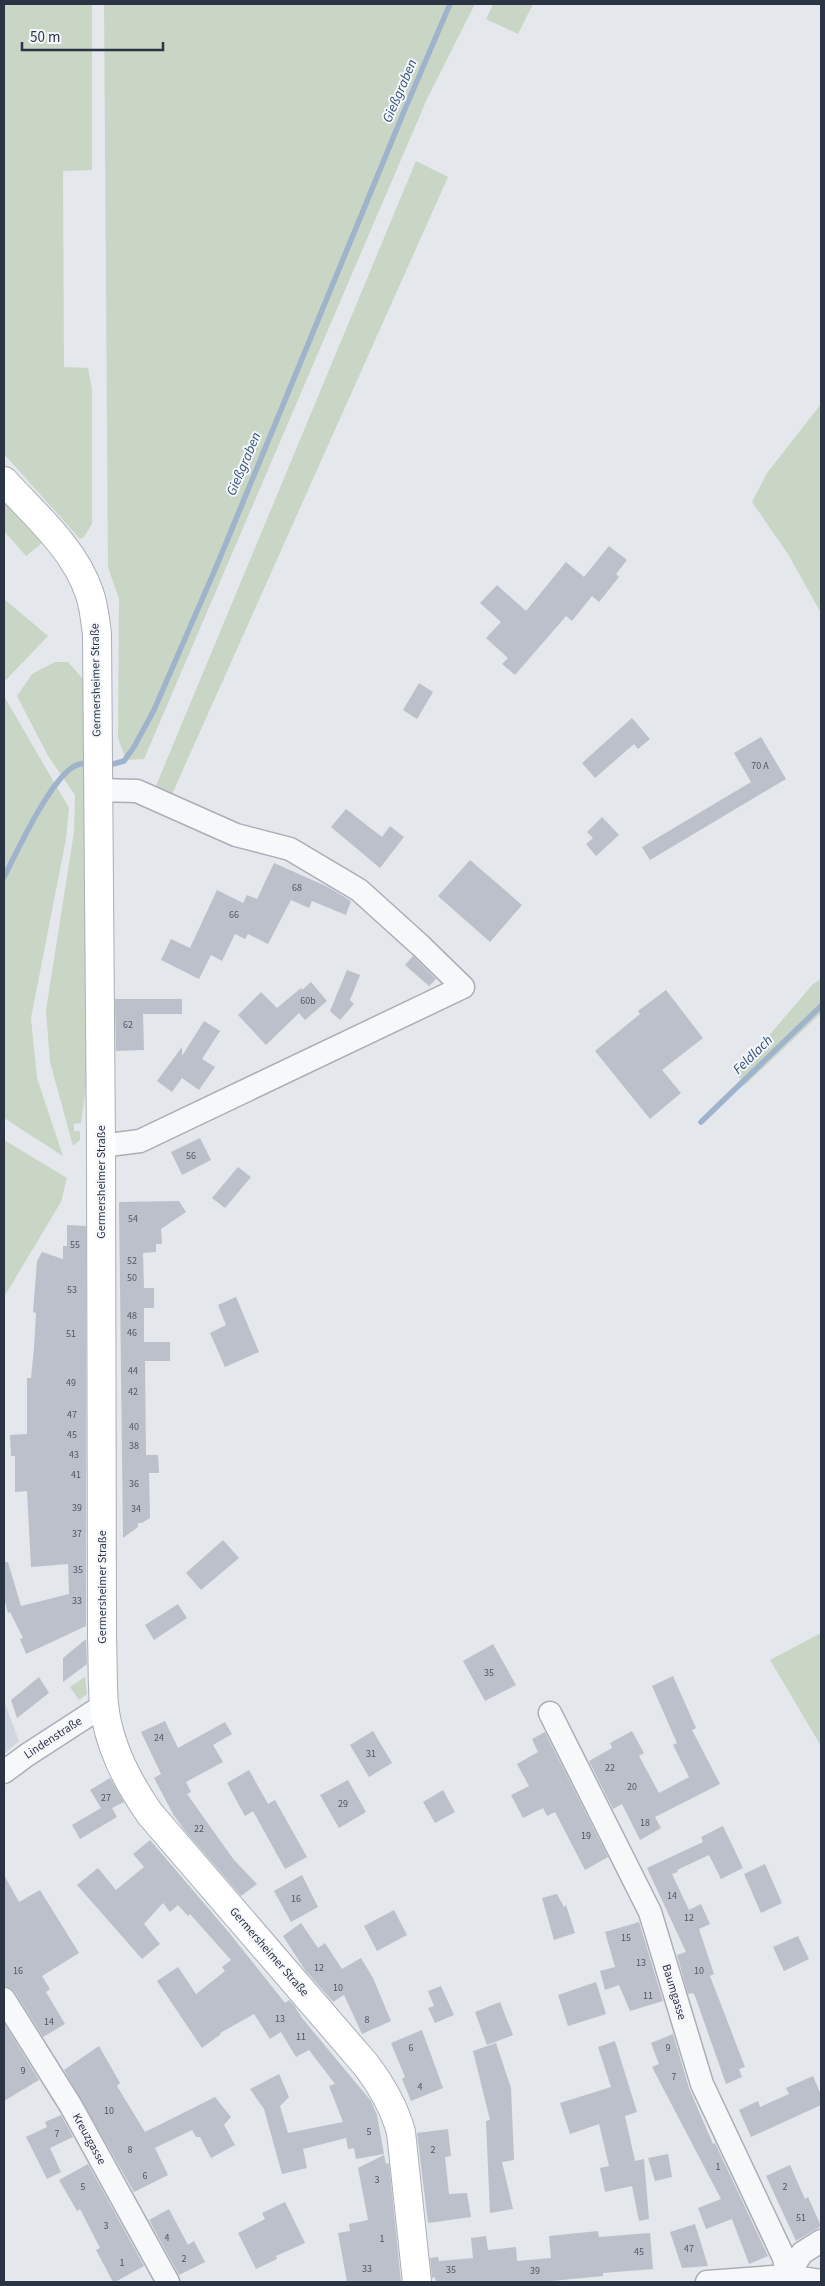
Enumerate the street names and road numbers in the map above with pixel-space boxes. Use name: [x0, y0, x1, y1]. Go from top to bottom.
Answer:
street label: Germersheimer Straße: [87, 623, 105, 737]
street label: Germersheimer Straße: [93, 1125, 110, 1239]
street label: Germersheimer Straße: [94, 1530, 111, 1644]
street label: Lindenstraße: [21, 1713, 85, 1763]
street label: Germersheimer Straße: [225, 1904, 313, 2000]
street label: Baumgasse: [657, 1962, 691, 2022]
street label: Kreuzgasse: [68, 2110, 110, 2168]

